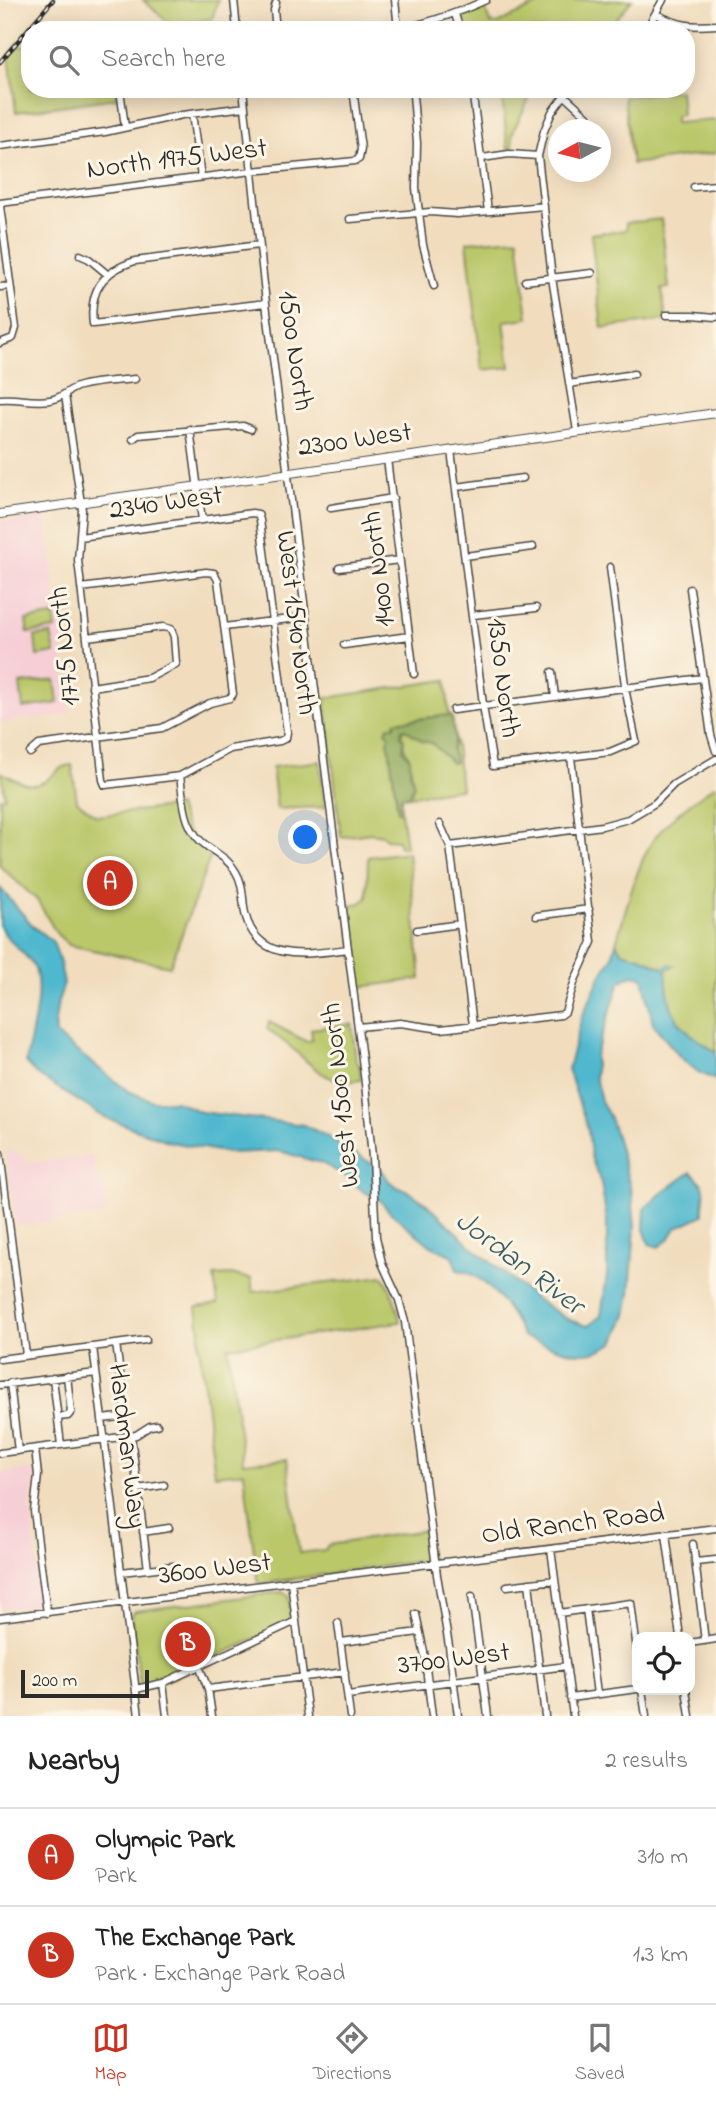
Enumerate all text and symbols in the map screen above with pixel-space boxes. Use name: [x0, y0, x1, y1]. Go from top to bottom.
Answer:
search box: [21, 21, 695, 98]
icon: search: [45, 41, 83, 79]
text: Search here: [101, 41, 226, 79]
north arrow: [548, 119, 611, 182]
street label: North 1975 West: [84, 129, 270, 191]
street label: 1500 North: [265, 288, 323, 414]
street label: 2300 West: [295, 413, 415, 469]
street label: 2340 West: [107, 476, 225, 532]
street label: 1400 North: [353, 509, 407, 629]
street label: West 1540 North: [263, 529, 327, 717]
street label: 1775 North: [39, 584, 93, 708]
street label: 1350 North: [474, 616, 530, 740]
your location: [288, 820, 322, 854]
pin: A: [87, 857, 133, 909]
street label: West 1500 North: [312, 1000, 372, 1190]
water label: Jordan River: [445, 1201, 596, 1330]
street label: Hardman Way: [96, 1361, 156, 1531]
street label: Old Ranch Road: [479, 1493, 667, 1557]
street label: 3600 West: [156, 1543, 274, 1597]
pin: B: [165, 1618, 211, 1670]
map controls: [632, 1632, 695, 1695]
button: locate: [632, 1632, 695, 1695]
street label: 3700 West: [396, 1633, 512, 1687]
scale bar: [21, 1667, 149, 1699]
text: 200 m: [32, 1668, 77, 1695]
text: Nearby: [28, 1740, 120, 1784]
text: 2 results: [605, 1745, 688, 1778]
text: Olympic Park: [95, 1822, 235, 1860]
text: A: [44, 1841, 58, 1874]
text: 310 m: [638, 1841, 688, 1874]
text: Park: [95, 1860, 137, 1893]
text: The Exchange Park: [95, 1920, 295, 1958]
text: B: [43, 1939, 59, 1972]
text: 1.3 km: [633, 1939, 688, 1972]
text: Park · Exchange Park Road: [95, 1958, 345, 1991]
tab: Map: [92, 2019, 130, 2088]
tab: Directions: [313, 2019, 392, 2088]
tab: Saved: [575, 2019, 624, 2088]

